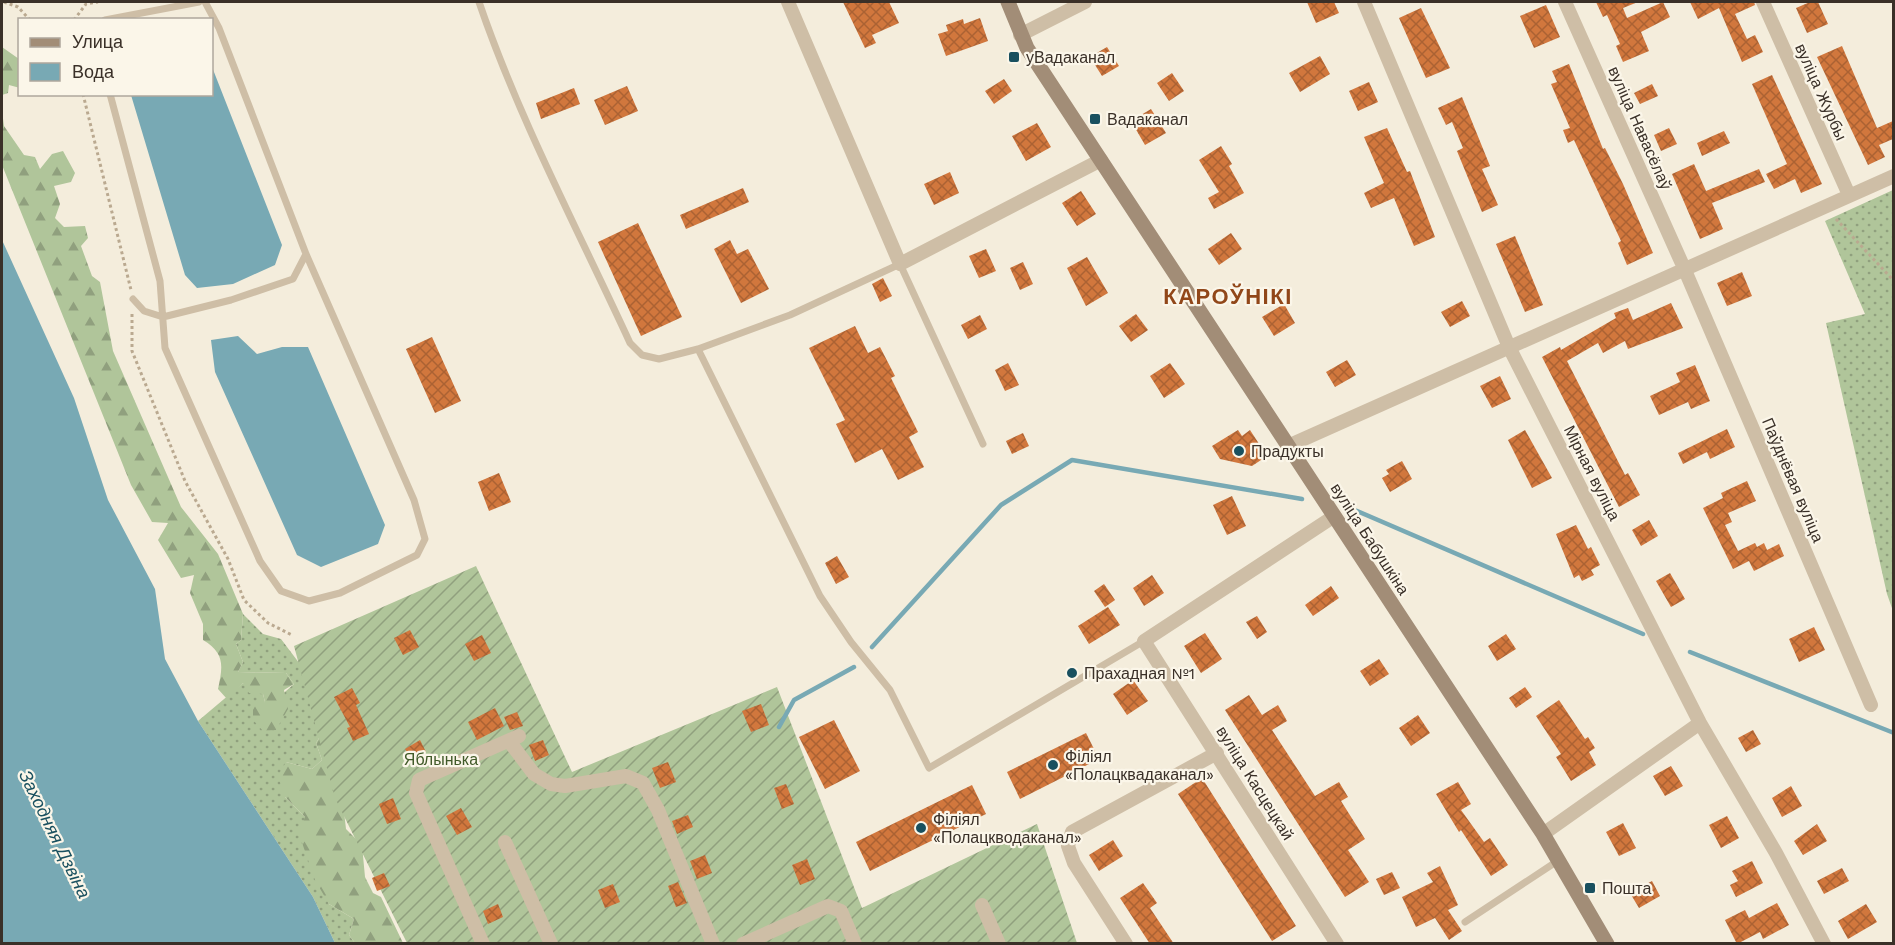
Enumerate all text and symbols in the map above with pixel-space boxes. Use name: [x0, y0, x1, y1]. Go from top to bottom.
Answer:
legend: [18, 18, 213, 96]
text: Улица: [72, 31, 124, 52]
street label: вуліца Журбы: [1791, 41, 1851, 143]
place label: уВадаканал: [1026, 48, 1115, 67]
marker: уВадаканал: [1007, 50, 1021, 64]
text: Вода: [72, 61, 115, 82]
street label: вуліца Навасёлаў: [1604, 63, 1676, 193]
place label: Вадаканал: [1107, 110, 1188, 129]
marker: Вадаканал: [1088, 112, 1102, 126]
district label: КАРОЎНІКІ: [1163, 283, 1293, 309]
street label: Паўднёвая вуліца: [1758, 415, 1828, 545]
street label: Мірная вуліца: [1560, 422, 1624, 524]
place label: Прадукты: [1251, 442, 1324, 461]
marker: Прадукты: [1232, 444, 1246, 458]
street label: вуліца Бабушкіна: [1327, 480, 1413, 599]
place label: Прахадная №1: [1084, 664, 1195, 683]
marker: Прахадная №1: [1065, 666, 1079, 680]
street label: вуліца Касцецкай: [1212, 723, 1298, 843]
place label: Філіял «Полацквадаканал»: [1065, 747, 1214, 784]
park label: Яблынька: [404, 750, 478, 769]
marker: Філіял «Полацквадаканал»: [1046, 758, 1060, 772]
water label: Заходняя Дзвіна: [15, 767, 95, 901]
place label: Філіял «Полацкводаканал»: [933, 810, 1082, 847]
marker: Філіял «Полацкводаканал»: [914, 821, 928, 835]
place label: Пошта: [1602, 879, 1651, 898]
marker: Пошта: [1583, 881, 1597, 895]

